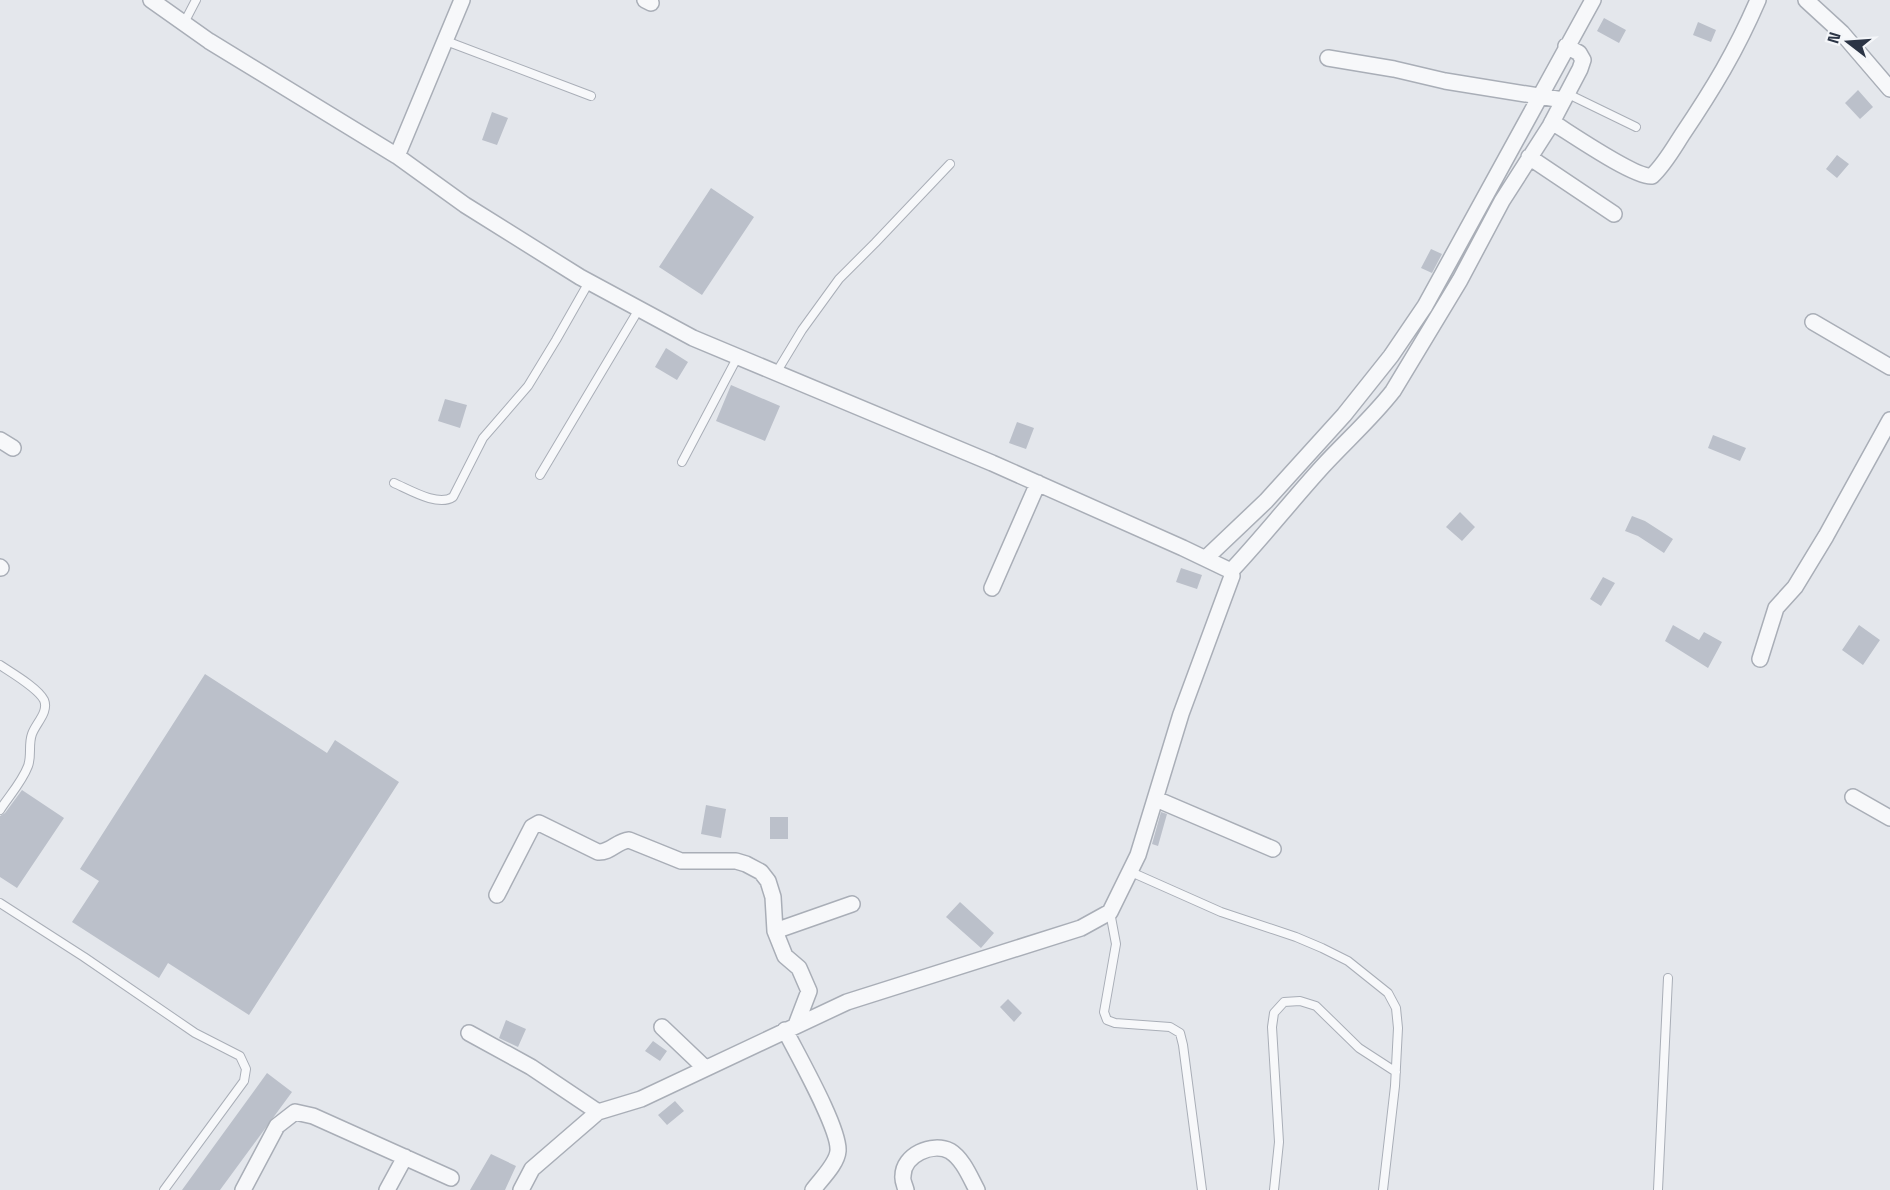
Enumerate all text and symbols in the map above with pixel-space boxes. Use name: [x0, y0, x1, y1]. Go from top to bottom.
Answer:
north arrow: [1818, 12, 1878, 72]
text: N: [1823, 30, 1846, 46]

